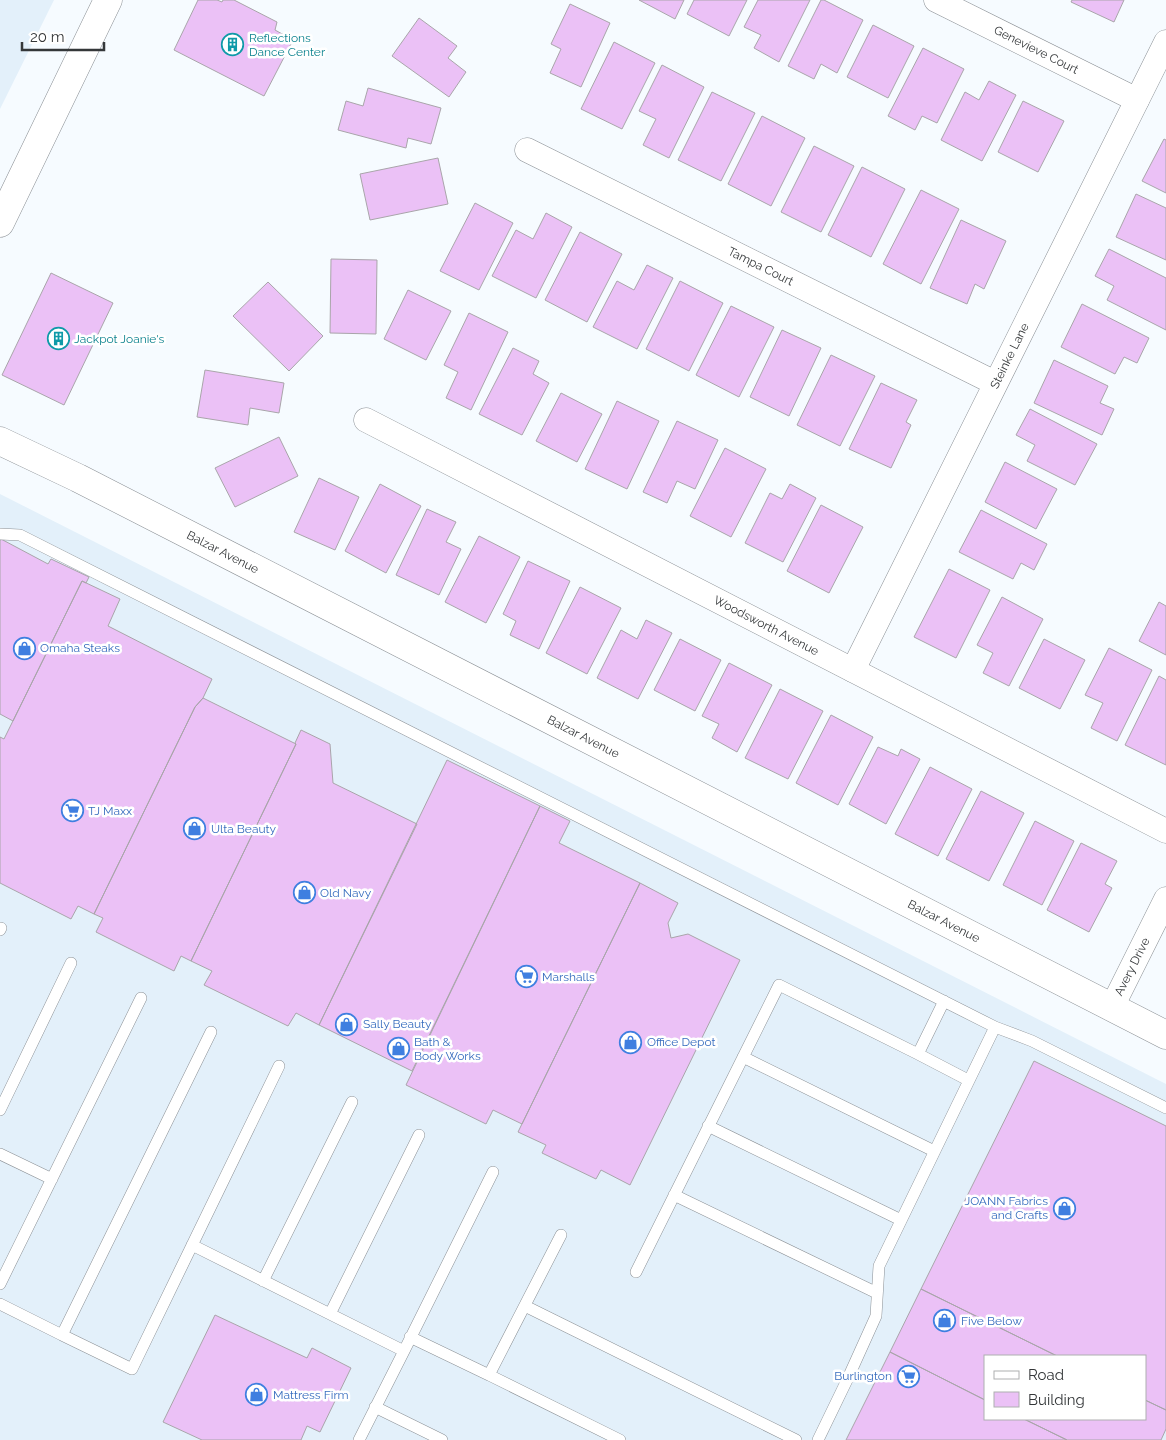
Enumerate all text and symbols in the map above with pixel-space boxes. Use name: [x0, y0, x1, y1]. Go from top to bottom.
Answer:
scale bar: [22, 20, 105, 52]
street label: Genevieve Court: [992, 23, 1081, 77]
text: 20 m: [30, 28, 65, 46]
place label: Reflections Dance Center: [249, 31, 326, 59]
building icon: Reflections Dance Center: [221, 33, 245, 57]
street label: Tampa Court: [726, 244, 796, 289]
street label: Steinke Lane: [987, 321, 1032, 391]
building icon: Jackpot Joanie's: [46, 327, 70, 351]
place label: Jackpot Joanie's: [74, 332, 164, 346]
street label: Balzar Avenue: [184, 528, 261, 576]
street label: Woodsworth Avenue: [711, 593, 821, 658]
shop icon: Omaha Steaks: [12, 636, 36, 660]
place label: Omaha Steaks: [40, 641, 120, 655]
street label: Balzar Avenue: [545, 712, 622, 761]
supermarket icon: TJ Maxx: [60, 799, 84, 823]
place label: TJ Maxx: [88, 804, 132, 818]
shop icon: Ulta Beauty: [183, 817, 207, 841]
place label: Ulta Beauty: [211, 822, 277, 836]
shop icon: Old Navy: [292, 881, 316, 905]
place label: Old Navy: [320, 886, 372, 900]
street label: Balzar Avenue: [905, 897, 982, 945]
street label: Avery Drive: [1112, 935, 1152, 998]
supermarket icon: Marshalls: [514, 965, 538, 989]
place label: Marshalls: [542, 970, 595, 984]
shop icon: Sally Beauty: [335, 1012, 359, 1036]
place label: Sally Beauty: [363, 1017, 432, 1031]
shop icon: Office Depot: [619, 1030, 643, 1054]
place label: Bath & Body Works: [414, 1035, 481, 1063]
place label: Office Depot: [647, 1035, 716, 1049]
shop icon: Bath & Body Works: [386, 1037, 410, 1061]
place label: JOANN Fabrics and Crafts: [964, 1194, 1048, 1222]
shop icon: JOANN Fabrics and Crafts: [1052, 1196, 1076, 1220]
shop icon: Five Below: [933, 1309, 957, 1333]
place label: Five Below: [961, 1314, 1022, 1328]
legend: [984, 1355, 1146, 1420]
supermarket icon: Burlington: [896, 1364, 920, 1388]
text: Road: [1028, 1366, 1064, 1384]
place label: Burlington: [834, 1369, 892, 1383]
shop icon: Mattress Firm: [245, 1383, 269, 1407]
place label: Mattress Firm: [273, 1388, 349, 1402]
text: Building: [1028, 1391, 1085, 1409]

